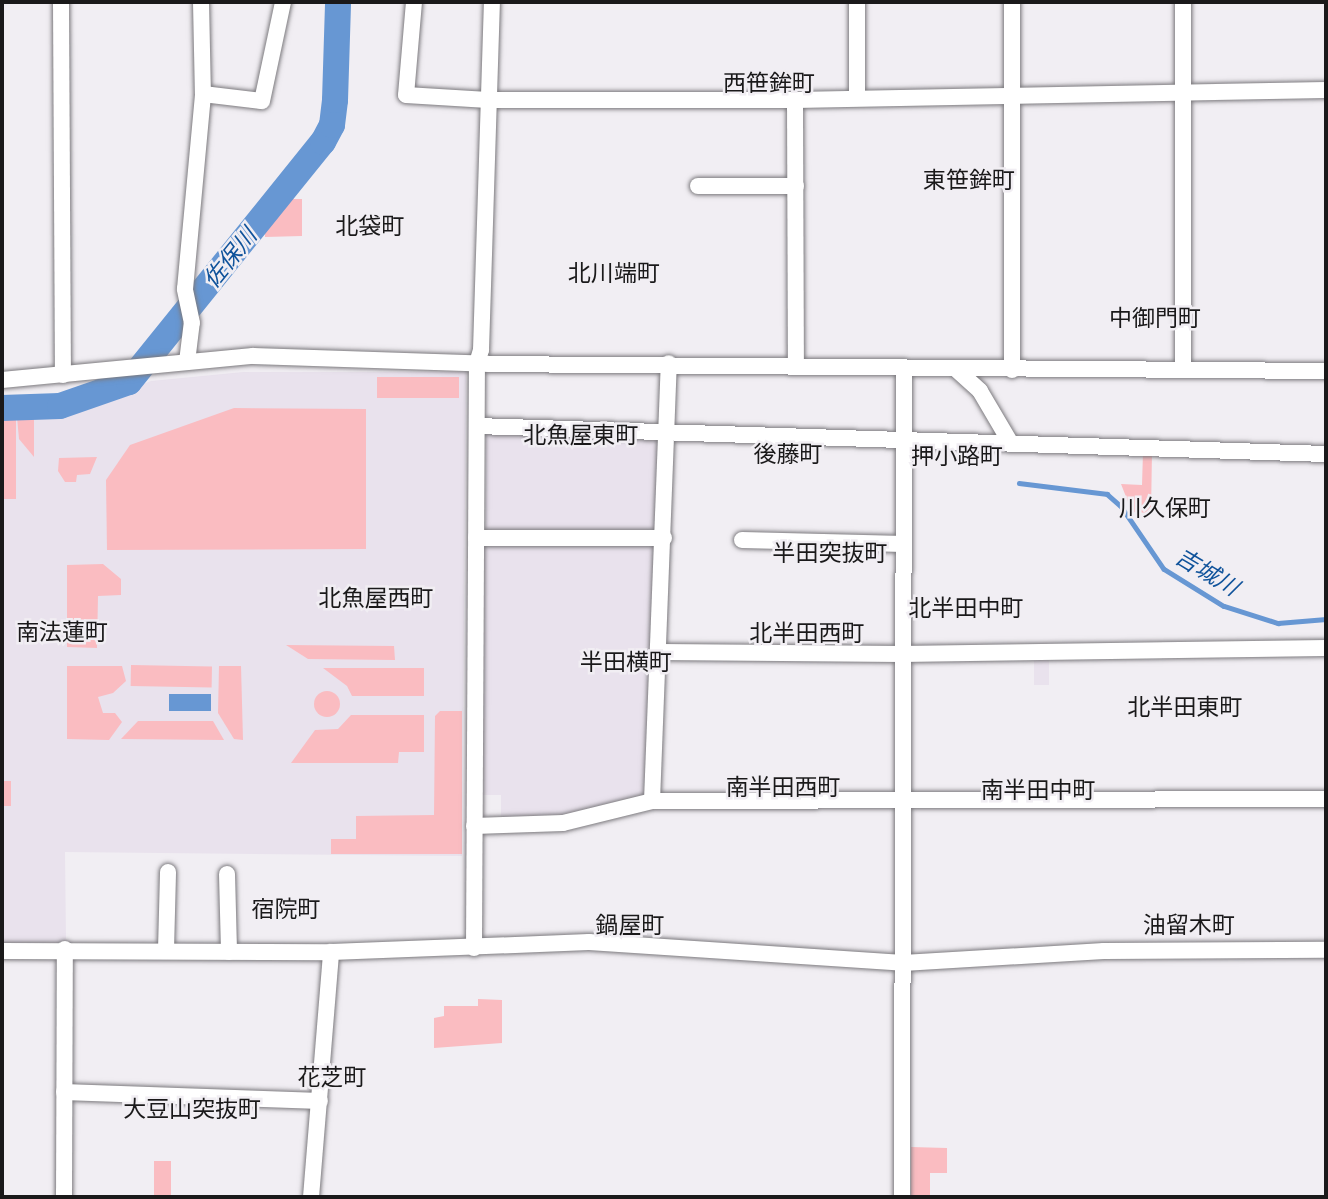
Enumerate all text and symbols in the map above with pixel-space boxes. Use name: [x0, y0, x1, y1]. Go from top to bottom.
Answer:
district label: 西笹鉾町: [723, 69, 815, 97]
district label: 東笹鉾町: [923, 166, 1015, 194]
district label: 北袋町: [336, 212, 404, 240]
water label: 佐保川: [198, 223, 262, 293]
district label: 北川端町: [568, 259, 660, 287]
district label: 中御門町: [1109, 304, 1201, 332]
district label: 北魚屋東町: [524, 421, 638, 449]
district label: 後藤町: [754, 440, 822, 468]
district label: 押小路町: [911, 442, 1003, 470]
district label: 川久保町: [1119, 494, 1211, 522]
district label: 半田突抜町: [773, 539, 887, 567]
water label: 吉城川: [1170, 542, 1244, 602]
district label: 北魚屋西町: [319, 584, 433, 612]
district label: 北半田中町: [909, 594, 1023, 622]
district label: 南法蓮町: [16, 618, 108, 646]
district label: 北半田西町: [750, 619, 864, 647]
district label: 半田横町: [580, 648, 672, 676]
district label: 北半田東町: [1128, 693, 1242, 721]
district label: 南半田西町: [726, 773, 840, 801]
district label: 南半田中町: [981, 776, 1095, 804]
district label: 宿院町: [252, 895, 320, 923]
district label: 鍋屋町: [596, 911, 664, 939]
district label: 油留木町: [1143, 911, 1235, 939]
district label: 花芝町: [298, 1063, 366, 1091]
district label: 大豆山突抜町: [123, 1095, 261, 1123]

